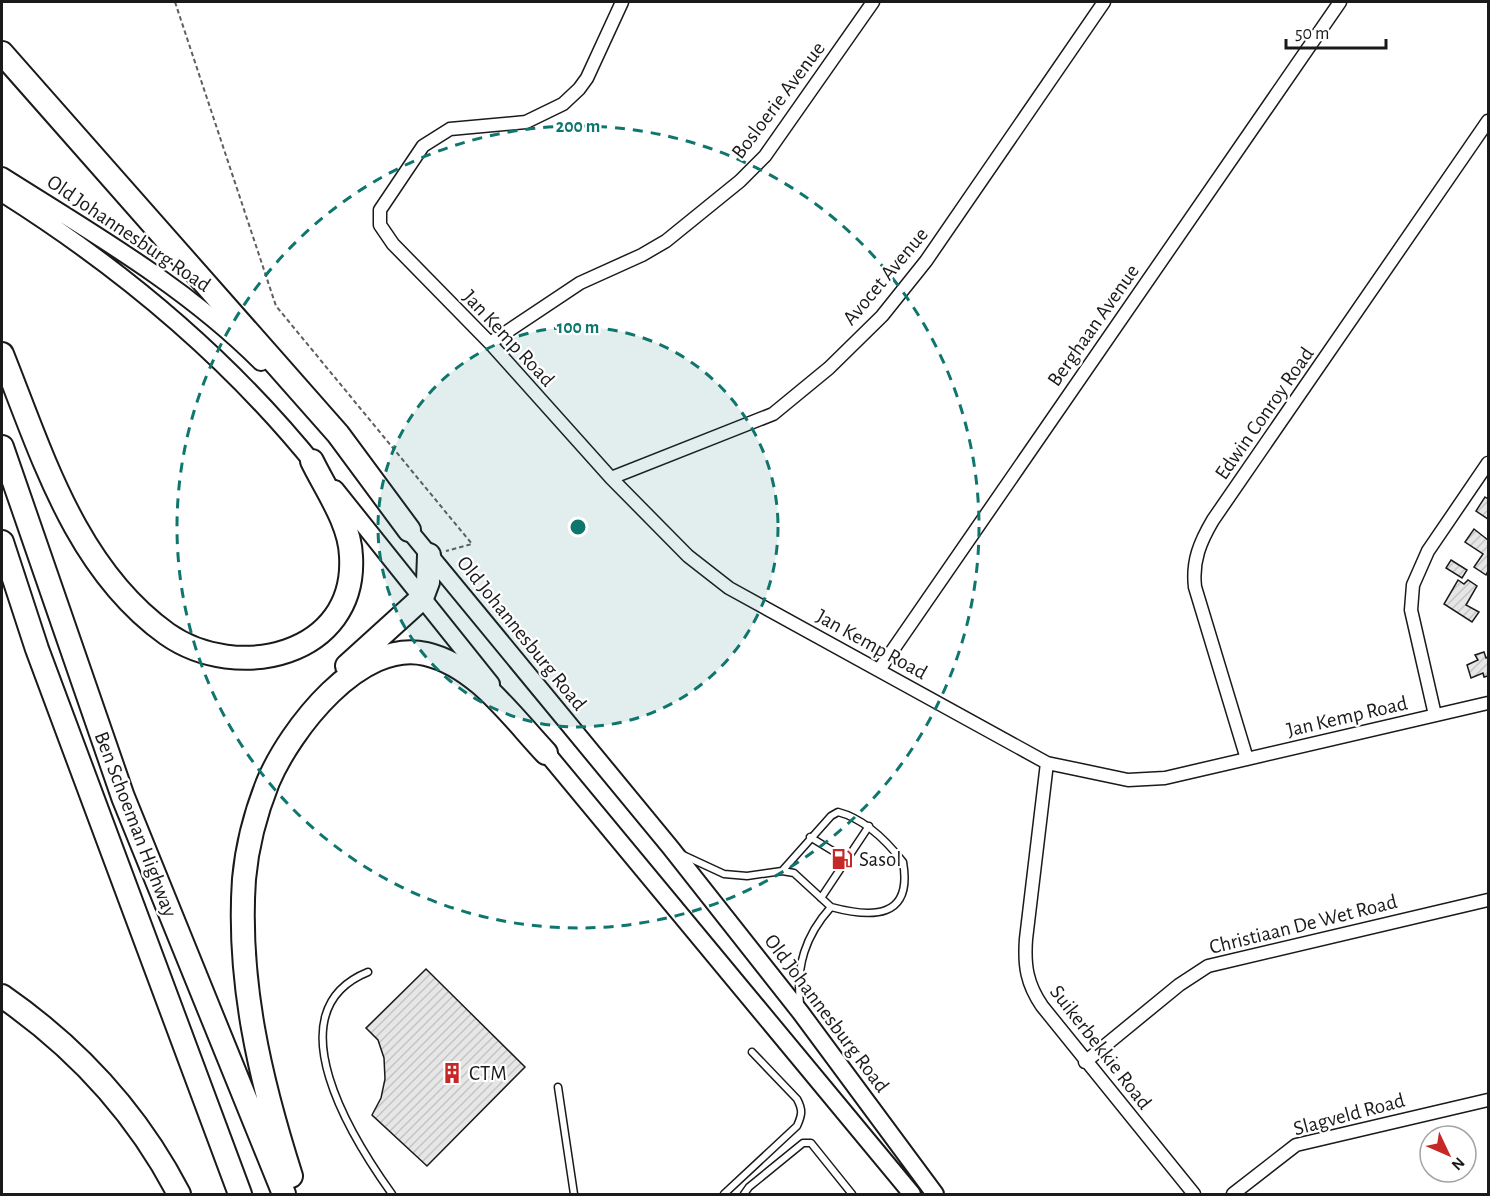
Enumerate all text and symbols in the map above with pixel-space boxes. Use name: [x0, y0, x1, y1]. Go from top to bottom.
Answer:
scale bar: [1286, 12, 1386, 50]
text: 50 m: [1295, 25, 1329, 43]
street label: Bosloerie Avenue: [728, 38, 829, 163]
text: 200 m: [556, 118, 600, 136]
street label: Old Johannesburg Road: [43, 171, 214, 296]
street label: Avocet Avenue: [839, 224, 932, 329]
street label: Berghaan Avenue: [1044, 261, 1143, 390]
street label: Jan Kemp Road: [459, 286, 558, 391]
text: 100 m: [557, 319, 599, 337]
street label: Edwin Conroy Road: [1211, 343, 1318, 483]
centre of rings: [568, 517, 588, 537]
street label: Old Johannesburg Road: [453, 552, 590, 715]
street label: Jan Kemp Road: [813, 605, 931, 684]
street label: Jan Kemp Road: [1285, 692, 1410, 741]
street label: Ben Schoeman Highway: [91, 729, 181, 920]
fuel station icon: Sasol: [830, 847, 854, 871]
place label: Sasol: [859, 849, 901, 870]
street label: Christiaan De Wet Road: [1207, 891, 1399, 958]
street label: Old Johannesburg Road: [760, 930, 893, 1096]
street label: Suikerbekkie Road: [1046, 981, 1155, 1113]
building icon: CTM: [440, 1061, 464, 1085]
place label: CTM: [469, 1063, 507, 1084]
street label: Slagveld Road: [1291, 1090, 1407, 1139]
north arrow: [1418, 1124, 1478, 1184]
text: N: [1448, 1154, 1468, 1173]

